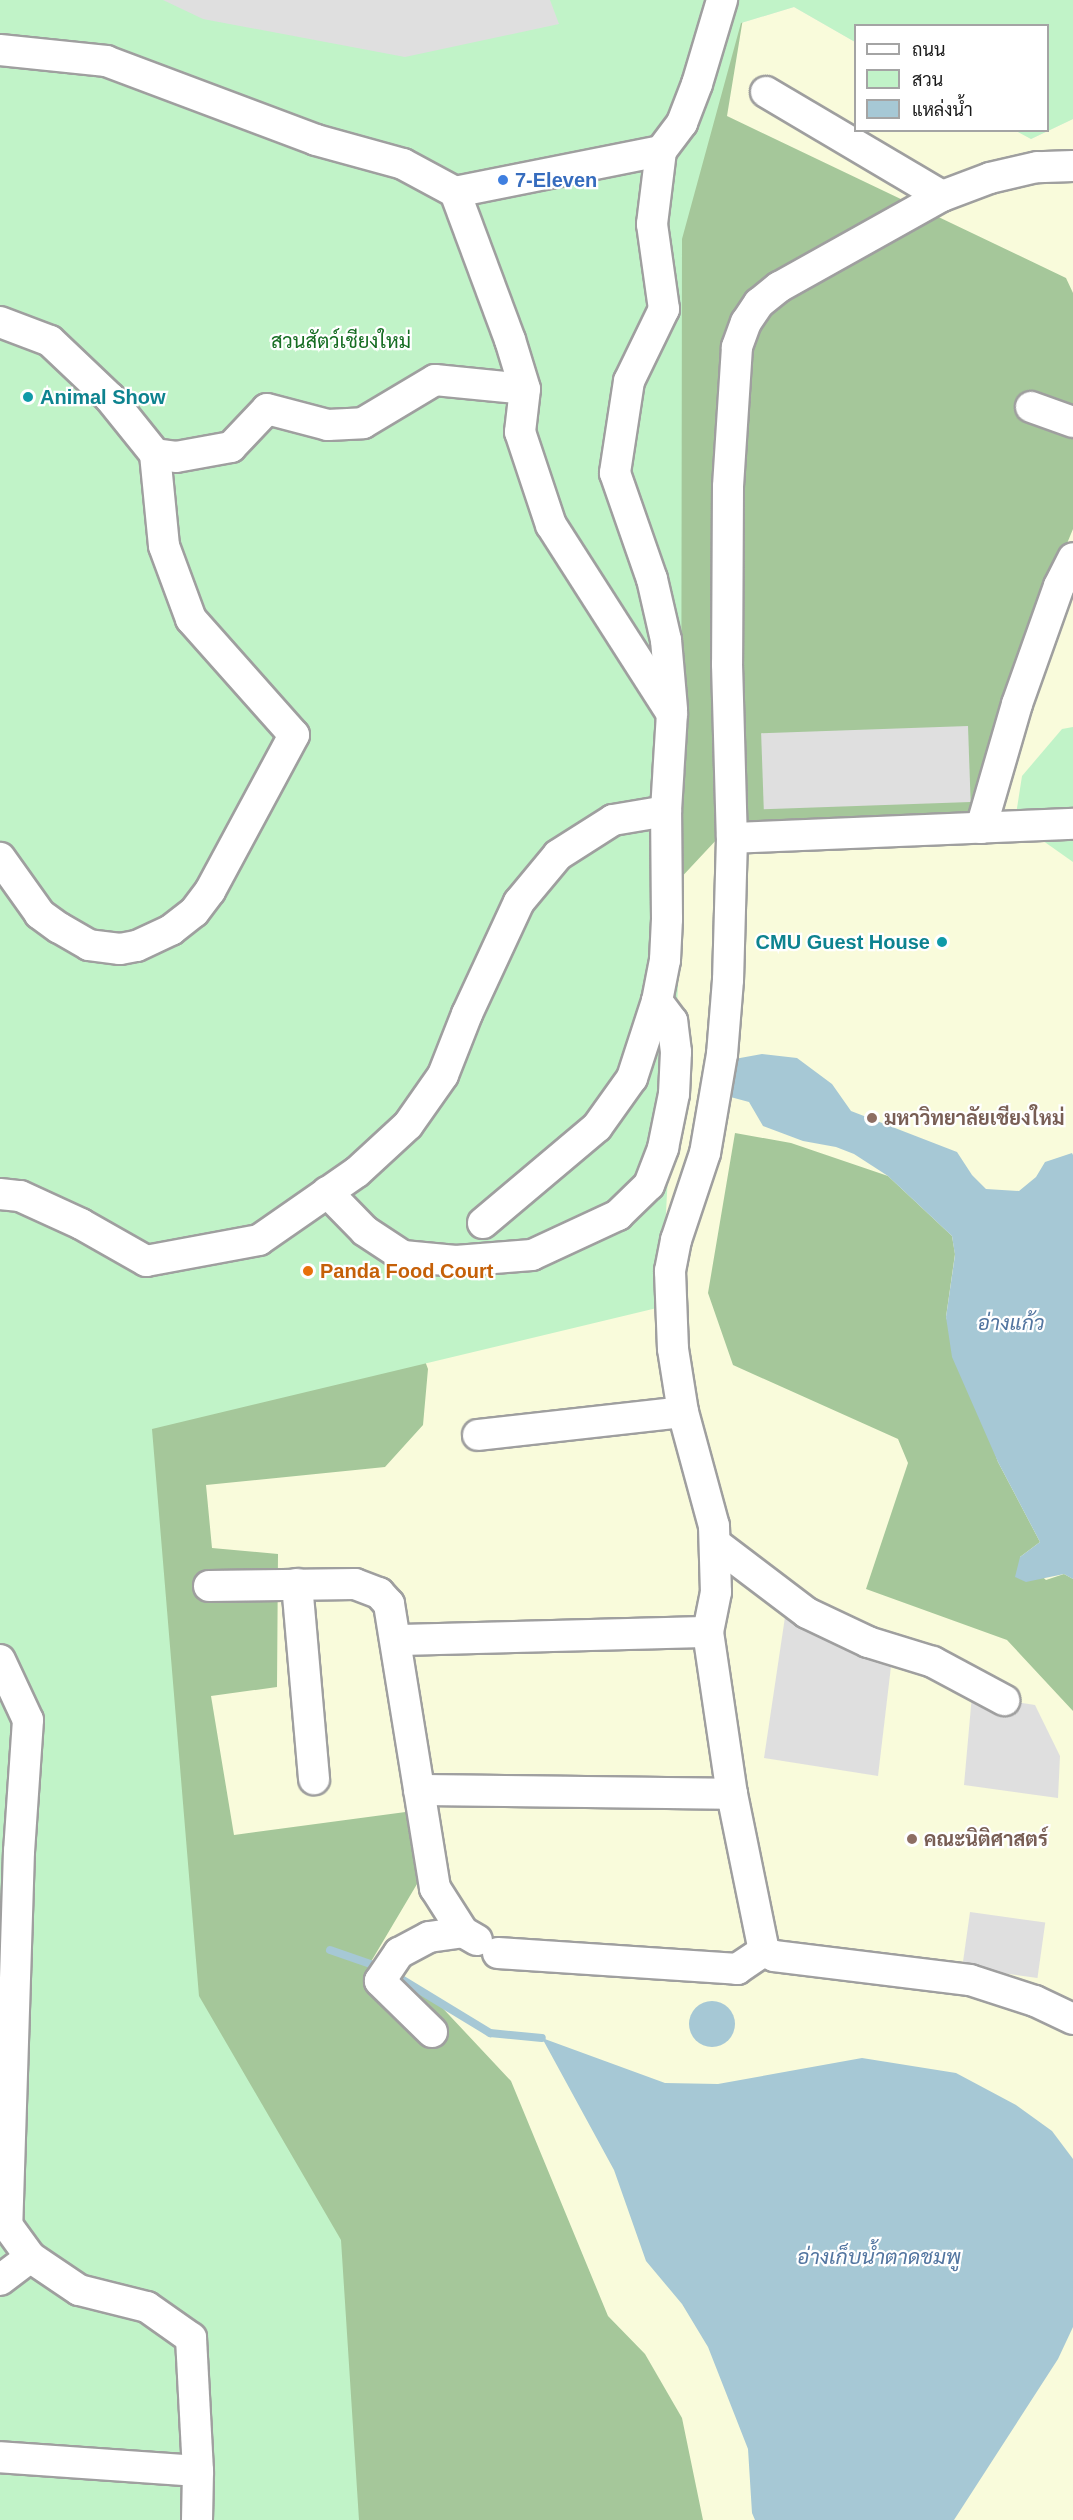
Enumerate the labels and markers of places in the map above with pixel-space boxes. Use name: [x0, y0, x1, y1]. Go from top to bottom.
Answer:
place label: 7-Eleven: [515, 168, 597, 192]
marker: 7-Eleven: [496, 173, 510, 187]
place label: Animal Show: [40, 385, 166, 409]
marker: Animal Show: [21, 390, 35, 404]
place label: CMU Guest House: [756, 930, 930, 954]
marker: CMU Guest House: [935, 935, 949, 949]
place label: มหาวิทยาลัยเชียงใหม่: [884, 1106, 1065, 1130]
marker: มหาวิทยาลัยเชียงใหม่: [865, 1111, 879, 1125]
place label: Panda Food Court: [320, 1259, 493, 1283]
marker: Panda Food Court: [301, 1264, 315, 1278]
place label: คณะนิติศาสตร์: [924, 1827, 1048, 1851]
marker: คณะนิติศาสตร์: [905, 1832, 919, 1846]

